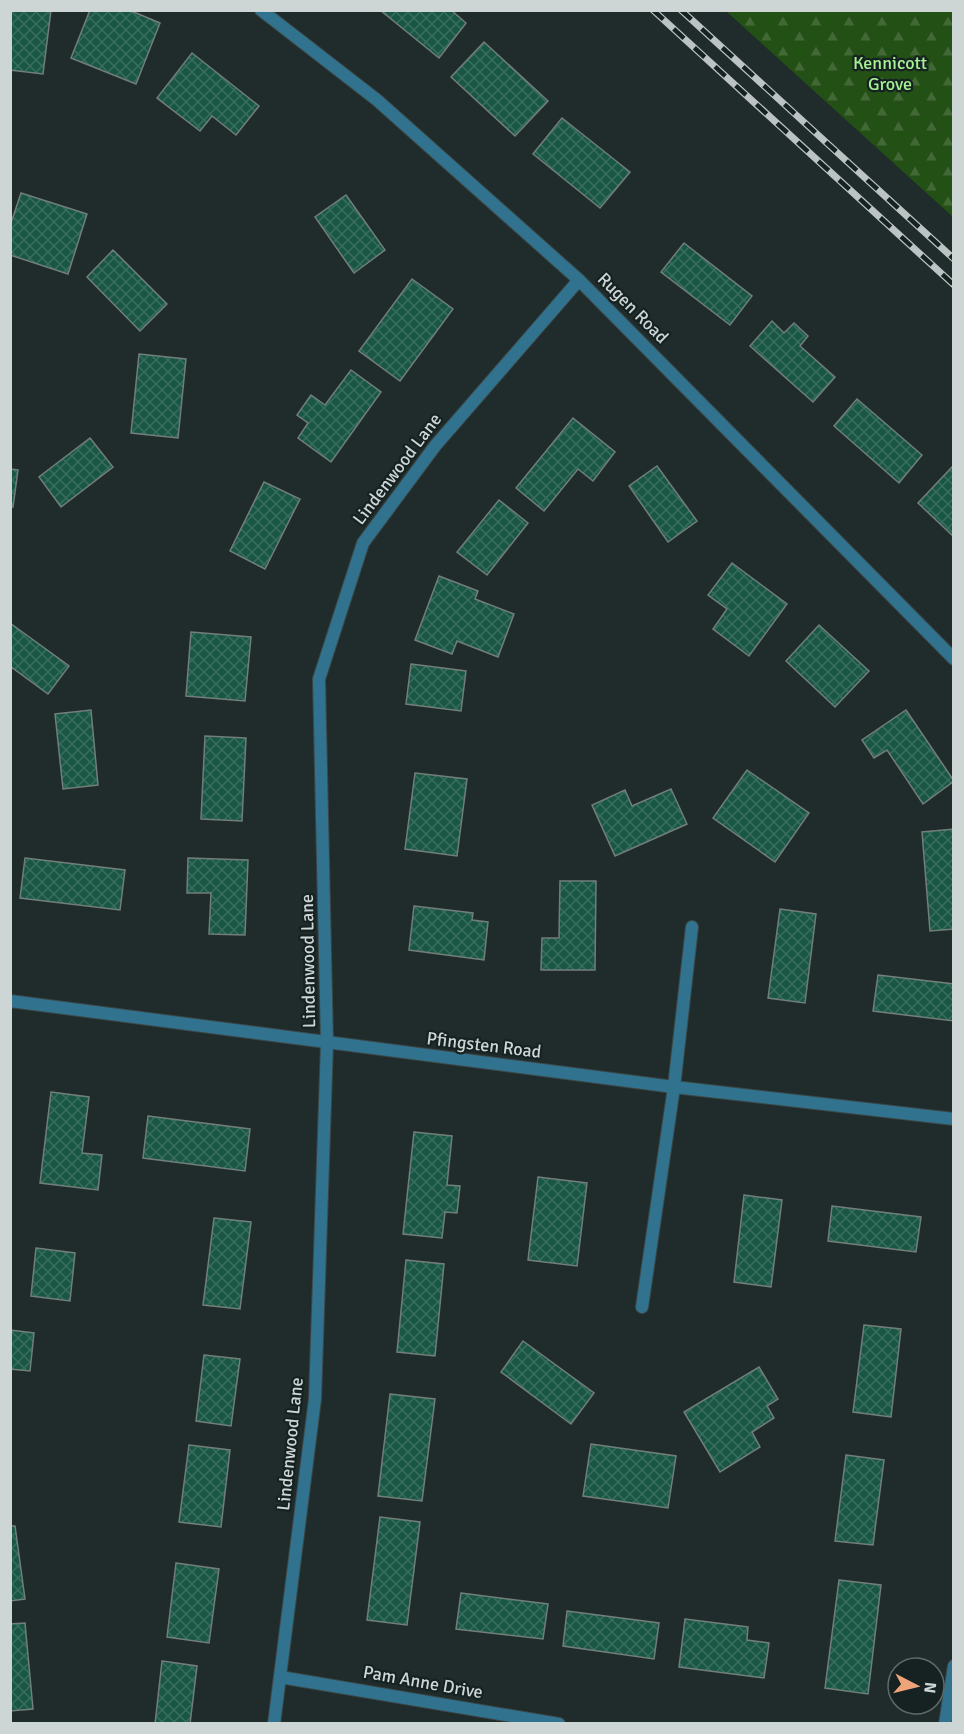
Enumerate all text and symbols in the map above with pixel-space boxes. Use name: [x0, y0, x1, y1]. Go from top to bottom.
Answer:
park label: Kennicott Grove: [853, 52, 927, 95]
street label: Rugen Road: [593, 268, 673, 348]
street label: Lindenwood Lane: [348, 409, 446, 529]
street label: Lindenwood Lane: [296, 894, 320, 1028]
street label: Pfingsten Road: [425, 1027, 543, 1063]
street label: Lindenwood Lane: [272, 1376, 308, 1512]
north arrow: [886, 1656, 946, 1716]
street label: Pam Anne Drive: [361, 1661, 485, 1703]
text: N: [919, 1681, 940, 1694]

